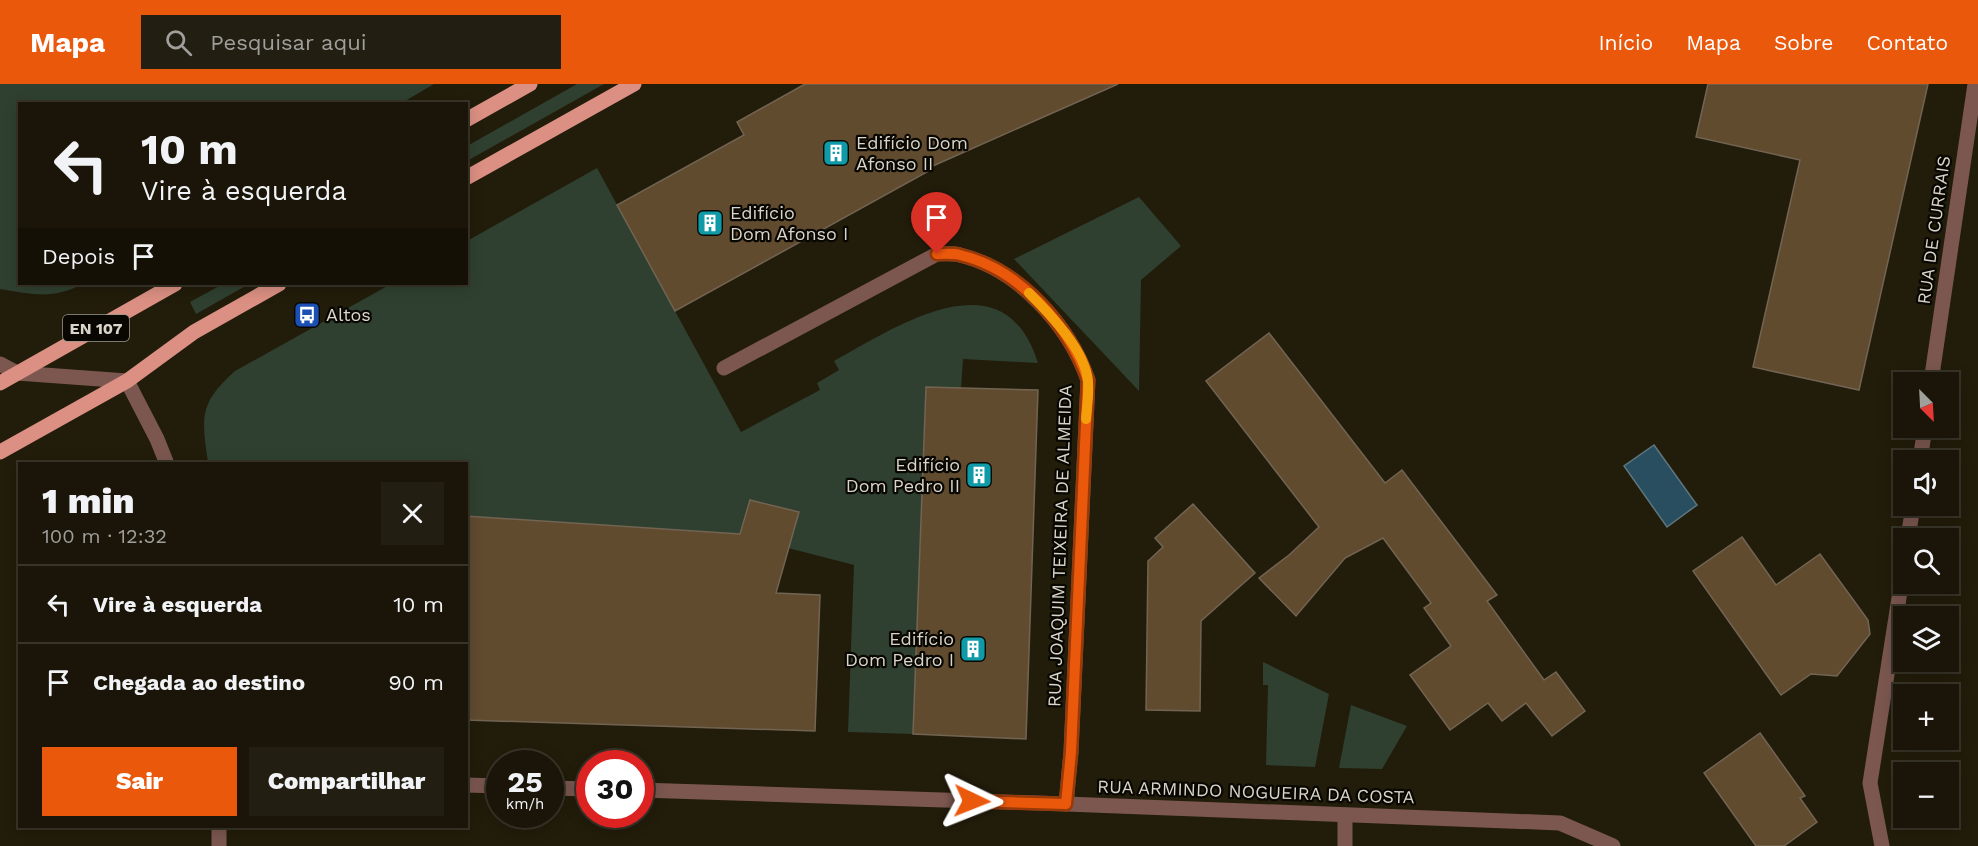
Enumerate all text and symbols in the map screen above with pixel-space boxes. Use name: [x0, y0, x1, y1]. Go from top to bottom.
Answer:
search box: [141, 15, 561, 69]
text: Mapa: [30, 26, 105, 59]
icon: search: [162, 26, 195, 59]
text: Pesquisar aqui: [210, 30, 367, 55]
text: Início: [1598, 30, 1653, 55]
text: Mapa: [1686, 30, 1741, 55]
text: Sobre: [1774, 30, 1833, 55]
text: Contato: [1866, 30, 1948, 55]
text: 10 m: [141, 125, 238, 174]
icon: left: [42, 126, 120, 204]
place label: Edifício Dom Afonso II: [856, 132, 968, 174]
building icon: Edifício Dom Afonso II: [821, 138, 851, 168]
street label: RUA DE CURRAIS: [1913, 154, 1954, 306]
text: Vire à esquerda: [141, 175, 347, 207]
pin: [911, 192, 962, 254]
icon: arrive: [920, 201, 953, 234]
place label: Edifício Dom Afonso I: [730, 202, 848, 244]
building icon: Edifício Dom Afonso I: [695, 208, 725, 238]
icon: arrive: [127, 240, 160, 273]
text: Depois: [42, 244, 115, 269]
bus stop icon: Altos: [292, 300, 322, 330]
place label: Altos: [326, 304, 371, 325]
road number: EN 107: [63, 315, 129, 341]
north arrow: [1893, 372, 1959, 438]
map controls: [1893, 372, 1959, 828]
street label: RUA JOAQUIM TEIXEIRA DE ALMEIDA: [1043, 384, 1076, 707]
button: sound: [1893, 450, 1959, 516]
place label: Edifício Dom Pedro II: [846, 454, 960, 496]
building icon: Edifício Dom Pedro II: [964, 460, 994, 490]
text: 1 min: [42, 480, 135, 522]
button: close: [381, 482, 444, 545]
text: 100 m · 12:32: [42, 524, 167, 548]
button: search: [1893, 528, 1959, 594]
icon: left: [42, 588, 75, 621]
text: Vire à esquerda: [93, 592, 262, 617]
text: 10 m: [393, 592, 444, 617]
button: layers: [1893, 606, 1959, 672]
place label: Edifício Dom Pedro I: [845, 628, 954, 670]
building icon: Edifício Dom Pedro I: [958, 634, 988, 664]
icon: arrive: [42, 666, 75, 699]
text: Chegada ao destino: [93, 670, 305, 695]
text: 90 m: [388, 670, 444, 695]
button: +: [1893, 684, 1959, 750]
button: Sair: [42, 747, 237, 816]
button: Compartilhar: [249, 747, 444, 816]
speed limit sign: 30: [576, 750, 654, 828]
button: −: [1893, 762, 1959, 828]
text: 25: [507, 764, 543, 799]
position arrow: [940, 769, 1004, 833]
street label: RUA ARMINDO NOGUEIRA DA COSTA: [1097, 775, 1415, 808]
text: km/h: [506, 795, 544, 813]

